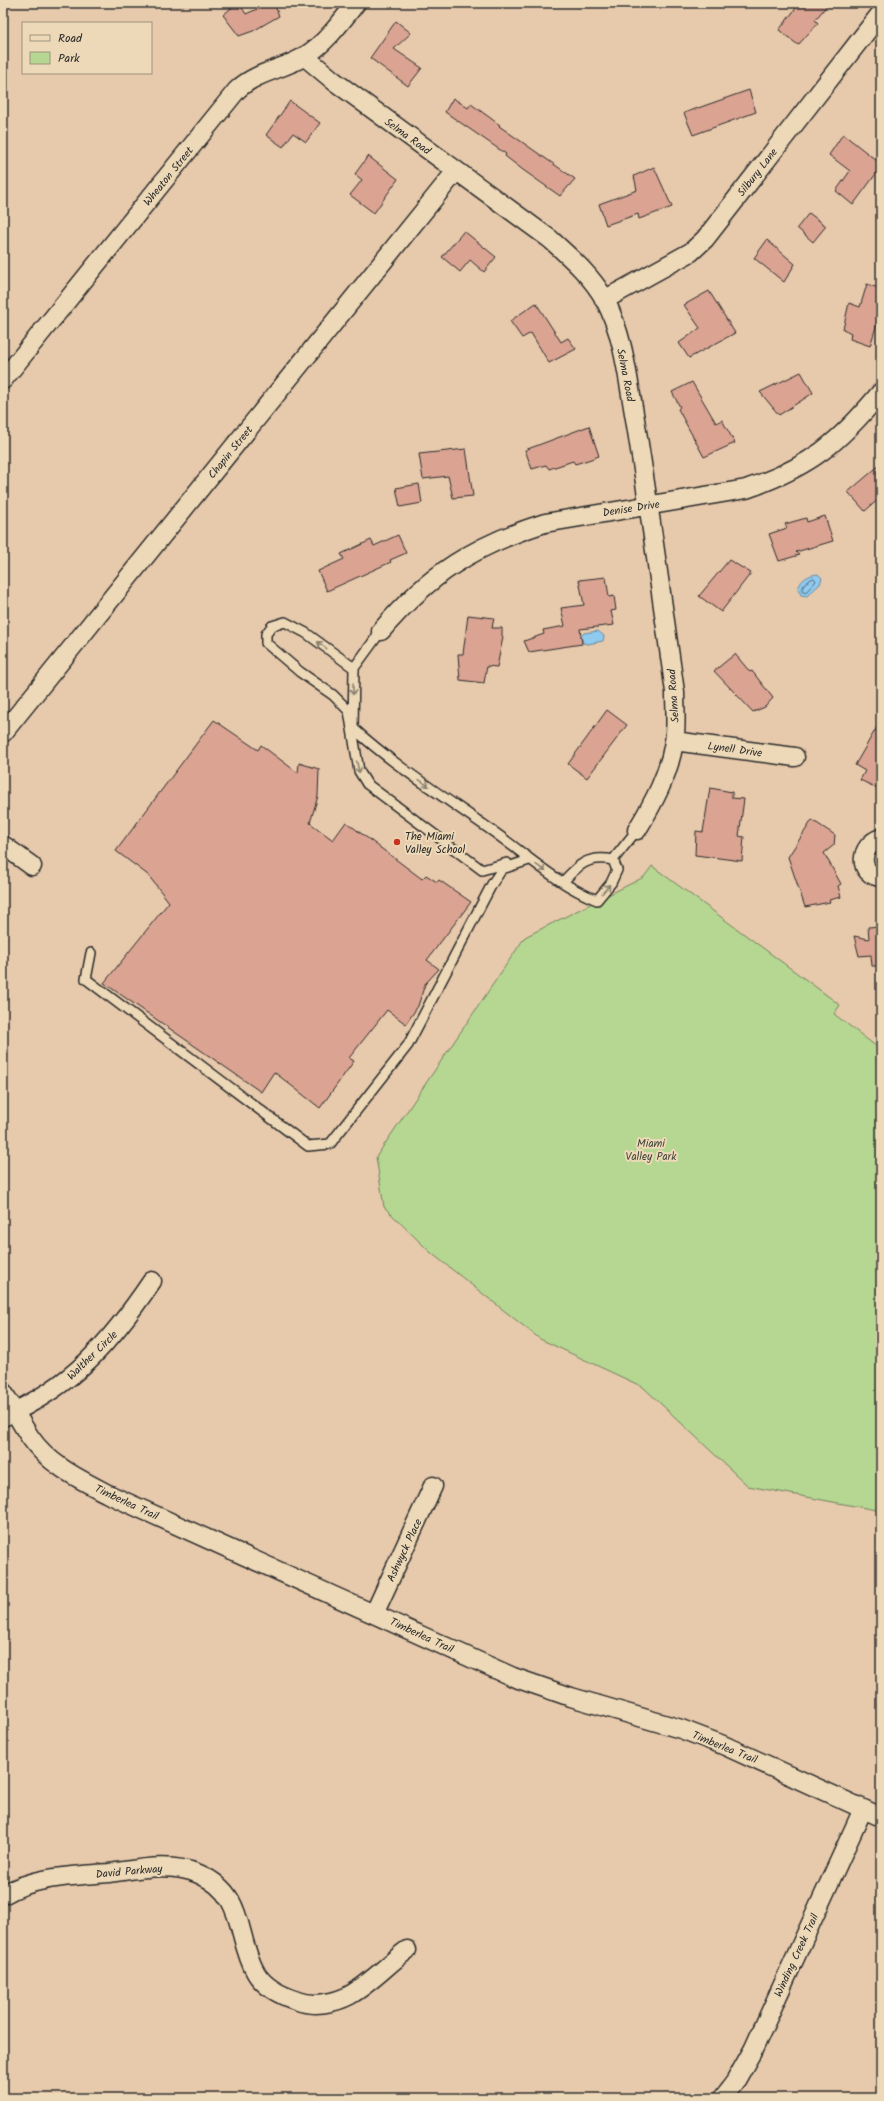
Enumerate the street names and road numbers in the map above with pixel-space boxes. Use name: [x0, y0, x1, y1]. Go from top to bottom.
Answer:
street label: Selma Road: [380, 114, 435, 160]
street label: Wheaton Street: [139, 142, 199, 210]
street label: Silbury Lane: [733, 144, 783, 201]
street label: Selma Road: [611, 347, 639, 404]
street label: Chapin Street: [204, 422, 258, 483]
street label: Denise Drive: [601, 496, 661, 522]
street label: Selma Road: [663, 668, 685, 723]
street label: Lynell Drive: [707, 737, 763, 763]
street label: Walther Circle: [63, 1327, 122, 1385]
street label: Timberlea Trail: [92, 1480, 162, 1526]
street label: Ashwyck Place: [382, 1516, 427, 1585]
street label: Timberlea Trail: [387, 1613, 457, 1659]
street label: Timberlea Trail: [689, 1727, 760, 1769]
street label: David Parkway: [95, 1860, 164, 1884]
street label: Winding Creek Trail: [770, 1910, 824, 2000]

